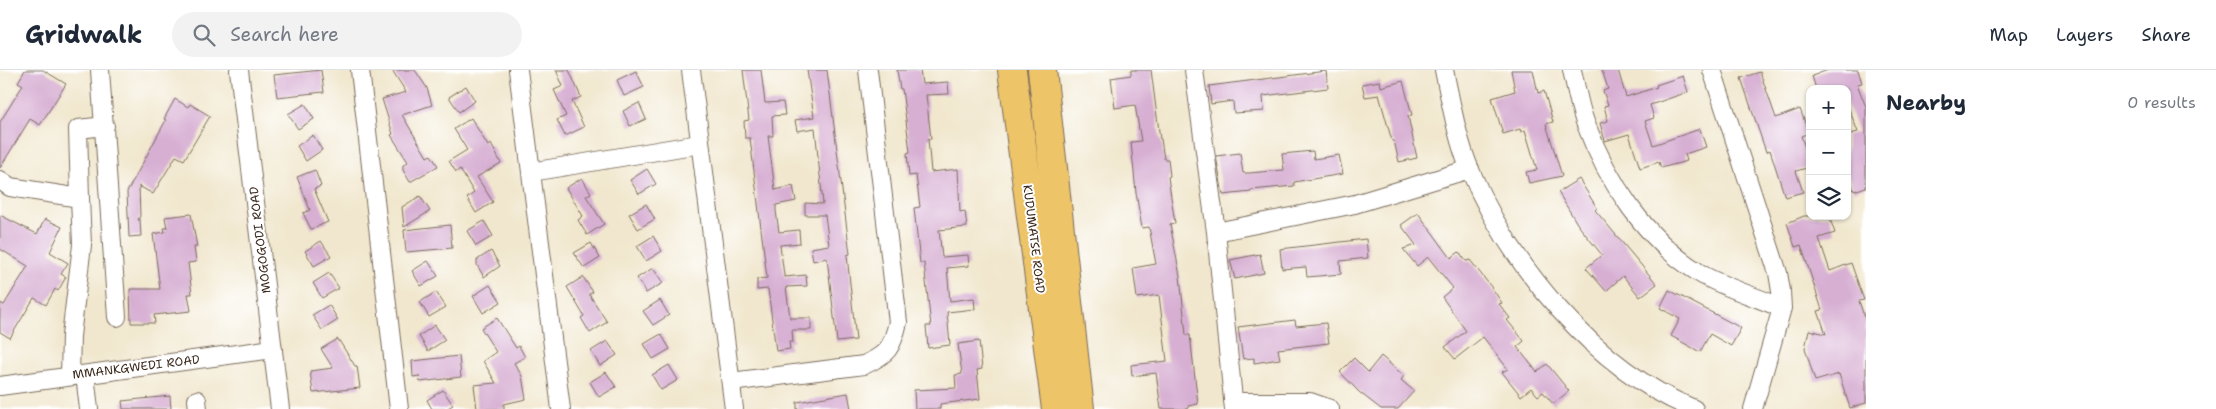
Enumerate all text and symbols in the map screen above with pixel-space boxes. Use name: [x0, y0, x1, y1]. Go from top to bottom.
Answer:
search box: [172, 12, 522, 57]
text: Gridwalk: [25, 19, 142, 51]
icon: search: [190, 21, 218, 49]
text: Search here: [230, 22, 339, 47]
text: Map: [1990, 23, 2028, 47]
text: Layers: [2056, 23, 2113, 47]
text: Share: [2141, 23, 2191, 47]
map controls: [1806, 85, 1851, 220]
button: +: [1806, 85, 1851, 130]
text: Nearby: [1886, 89, 1966, 117]
text: 0 results: [2127, 92, 2196, 113]
button: −: [1806, 130, 1851, 175]
button: layers: [1806, 175, 1851, 220]
street label: KUDUMATSE ROAD: [1019, 184, 1049, 294]
street label: MOGOGODI ROAD: [246, 186, 274, 294]
street label: MMANKGWEDI ROAD: [71, 351, 201, 383]

